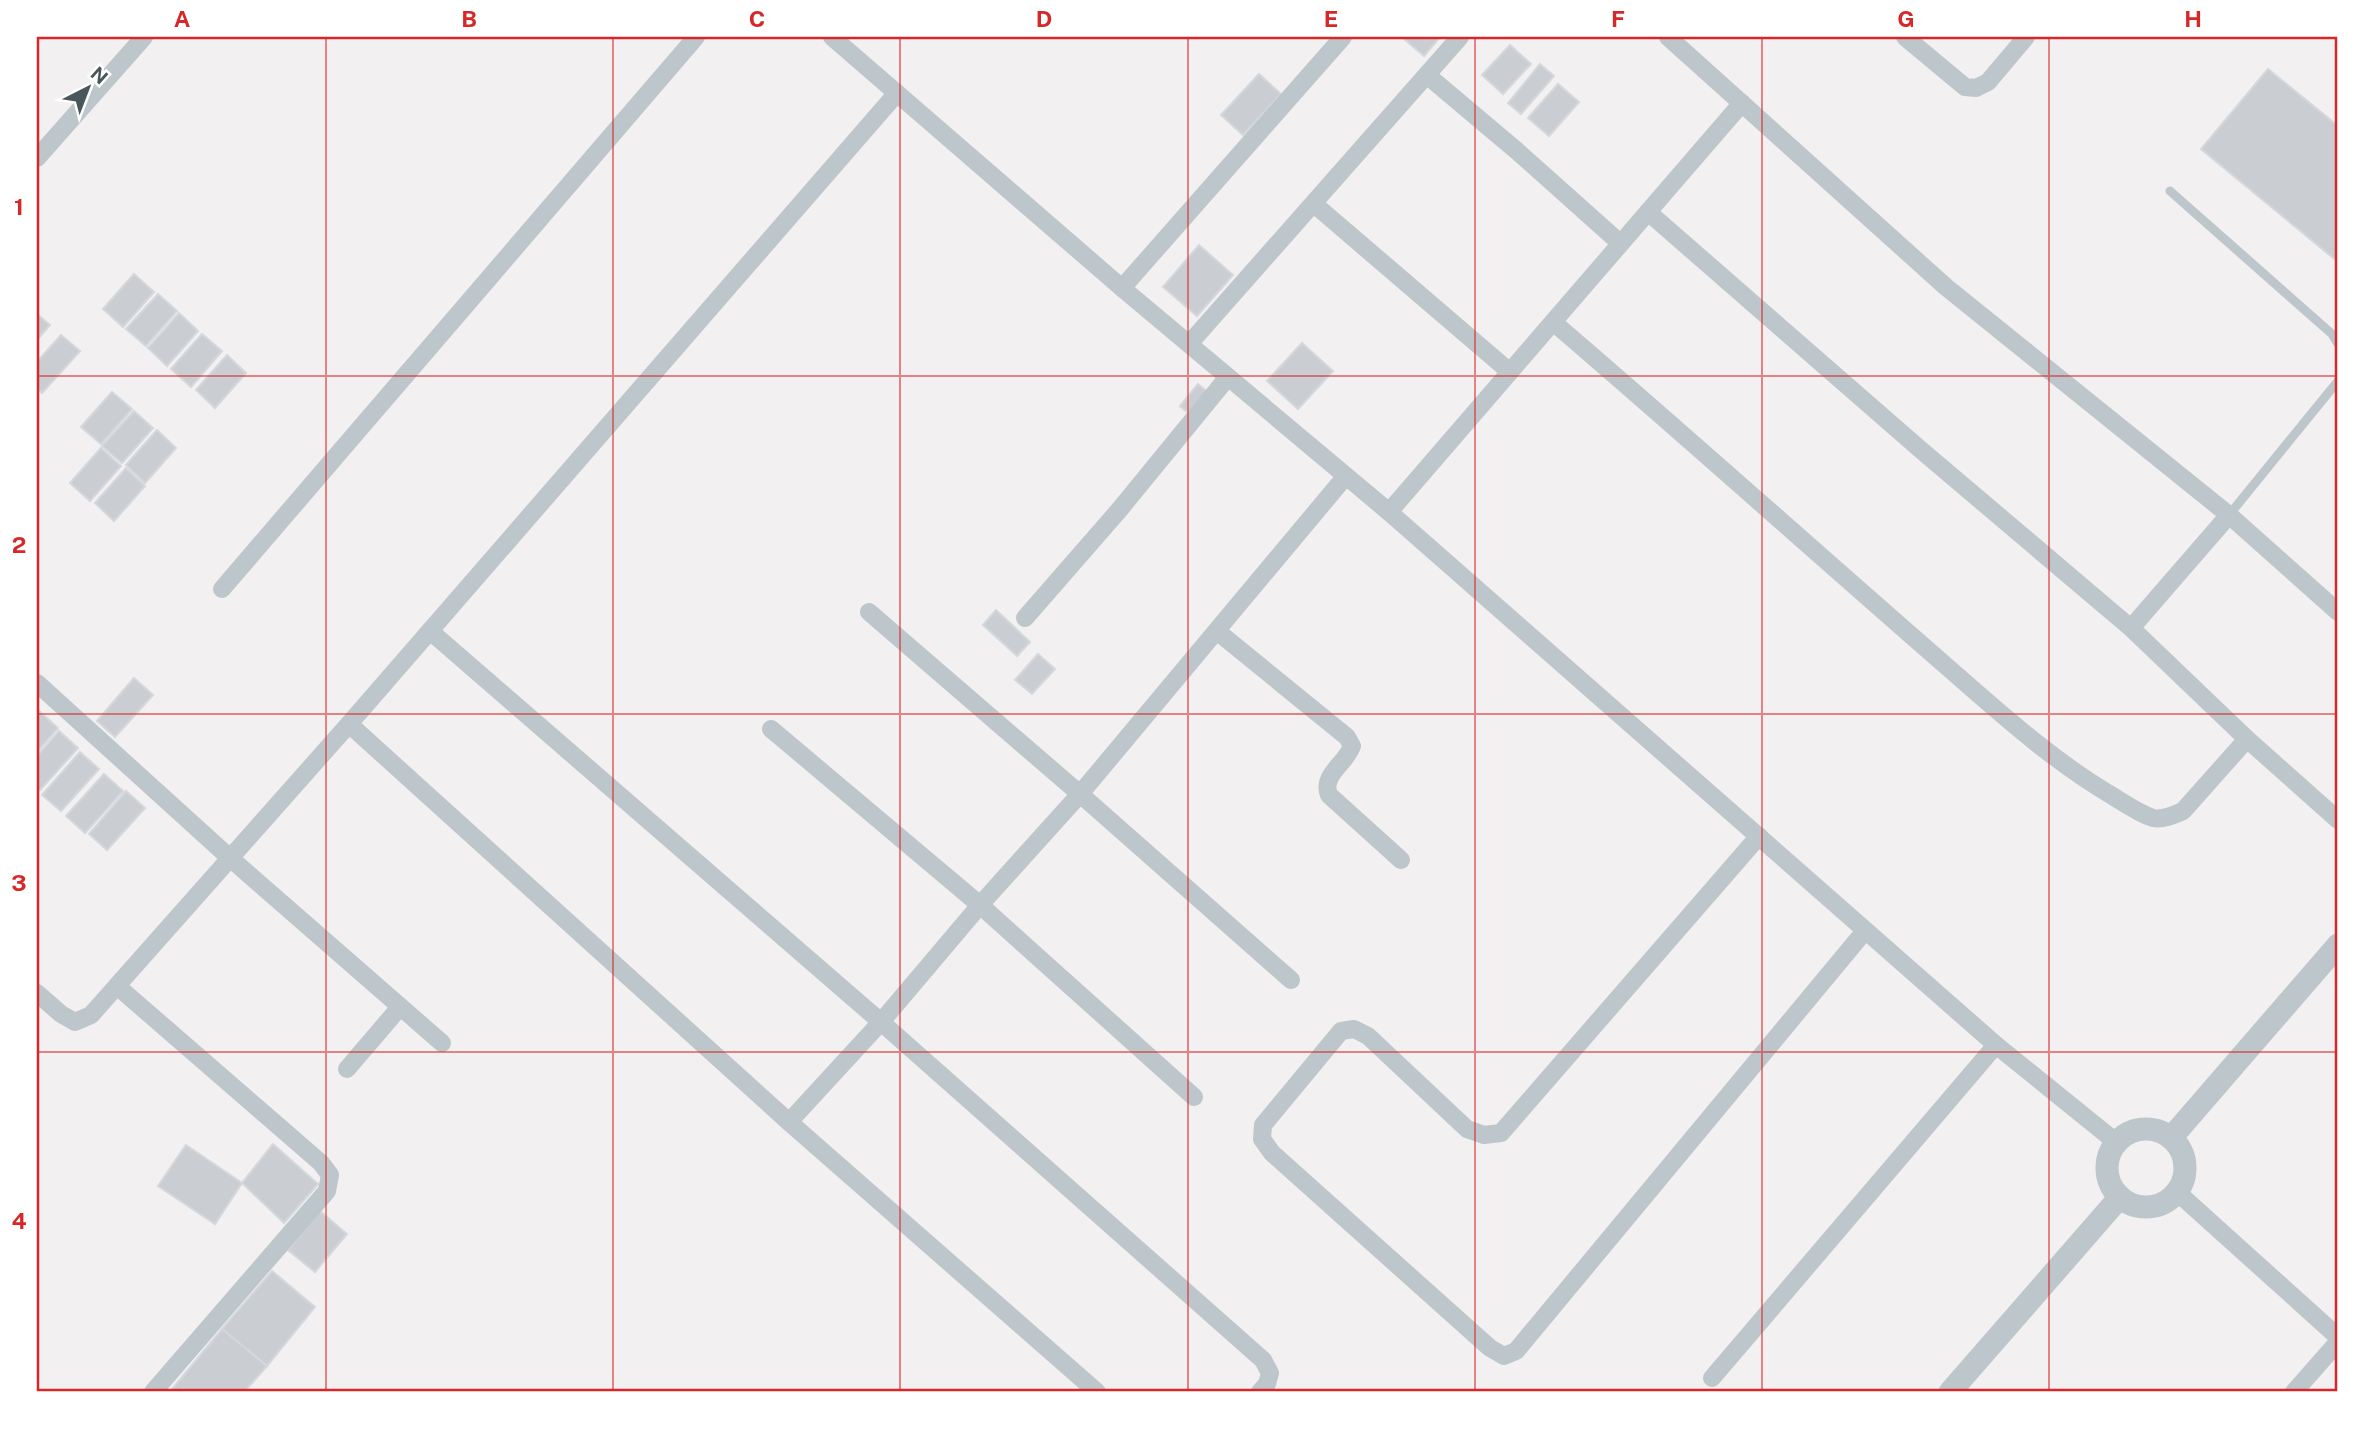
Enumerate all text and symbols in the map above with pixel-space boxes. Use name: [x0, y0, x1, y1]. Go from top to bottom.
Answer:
text: A: [174, 5, 191, 32]
text: B: [461, 5, 477, 32]
text: C: [749, 5, 765, 32]
text: D: [1036, 5, 1052, 32]
text: E: [1324, 5, 1338, 32]
text: F: [1611, 5, 1625, 32]
text: G: [1897, 5, 1915, 32]
text: H: [2184, 5, 2202, 32]
north arrow: [52, 52, 122, 122]
text: N: [86, 62, 112, 89]
text: 1: [14, 193, 24, 220]
text: 2: [12, 531, 26, 558]
text: 3: [11, 869, 27, 896]
text: 4: [11, 1207, 27, 1234]

